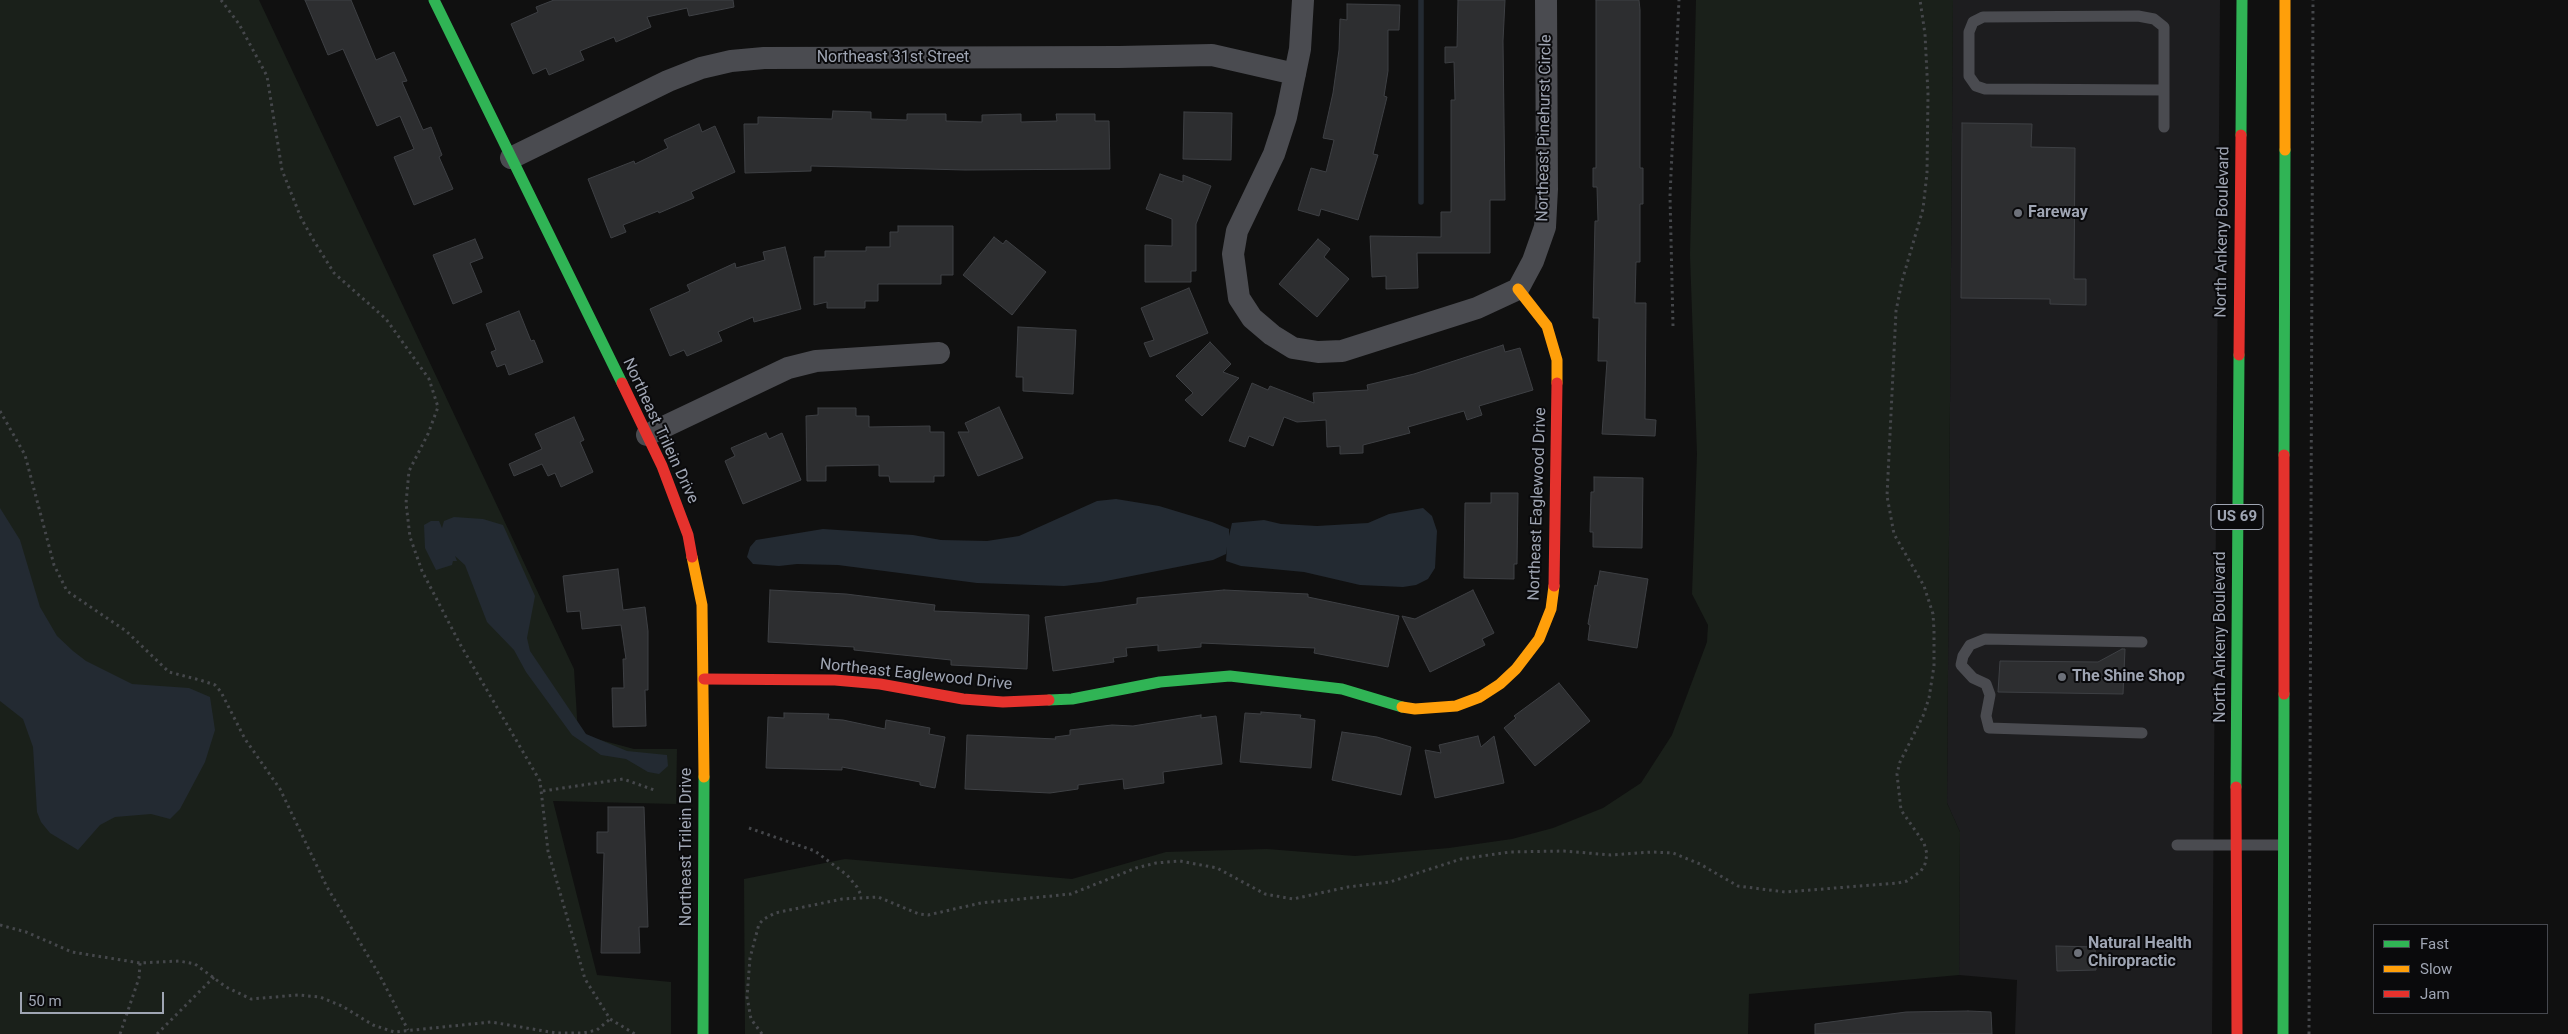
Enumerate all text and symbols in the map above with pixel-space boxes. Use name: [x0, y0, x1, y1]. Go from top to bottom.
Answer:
street label: Northeast Pinehurst Circle: [1534, 34, 1556, 222]
street label: Northeast 31st Street: [817, 48, 969, 68]
street label: North Ankeny Boulevard: [2212, 146, 2234, 318]
place label: Fareway: [2028, 203, 2088, 223]
marker: Fareway: [2012, 207, 2024, 219]
street label: Northeast Trilein Drive: [618, 355, 702, 507]
street label: Northeast Eaglewood Drive: [1525, 407, 1551, 601]
road number: US 69: [2211, 504, 2263, 530]
street label: North Ankeny Boulevard: [2211, 551, 2231, 723]
street label: Northeast Eaglewood Drive: [819, 655, 1013, 695]
place label: The Shine Shop: [2072, 667, 2185, 687]
marker: The Shine Shop: [2056, 671, 2068, 683]
street label: Northeast Trilein Drive: [677, 768, 697, 926]
legend: [2373, 924, 2548, 1014]
place label: Natural Health Chiropractic: [2088, 934, 2192, 972]
text: Fast: [2420, 935, 2449, 953]
marker: Natural Health Chiropractic: [2072, 947, 2084, 959]
text: Slow: [2420, 960, 2452, 978]
scale bar: [22, 982, 166, 1014]
text: Jam: [2420, 985, 2450, 1003]
text: 50 m: [28, 992, 62, 1010]

